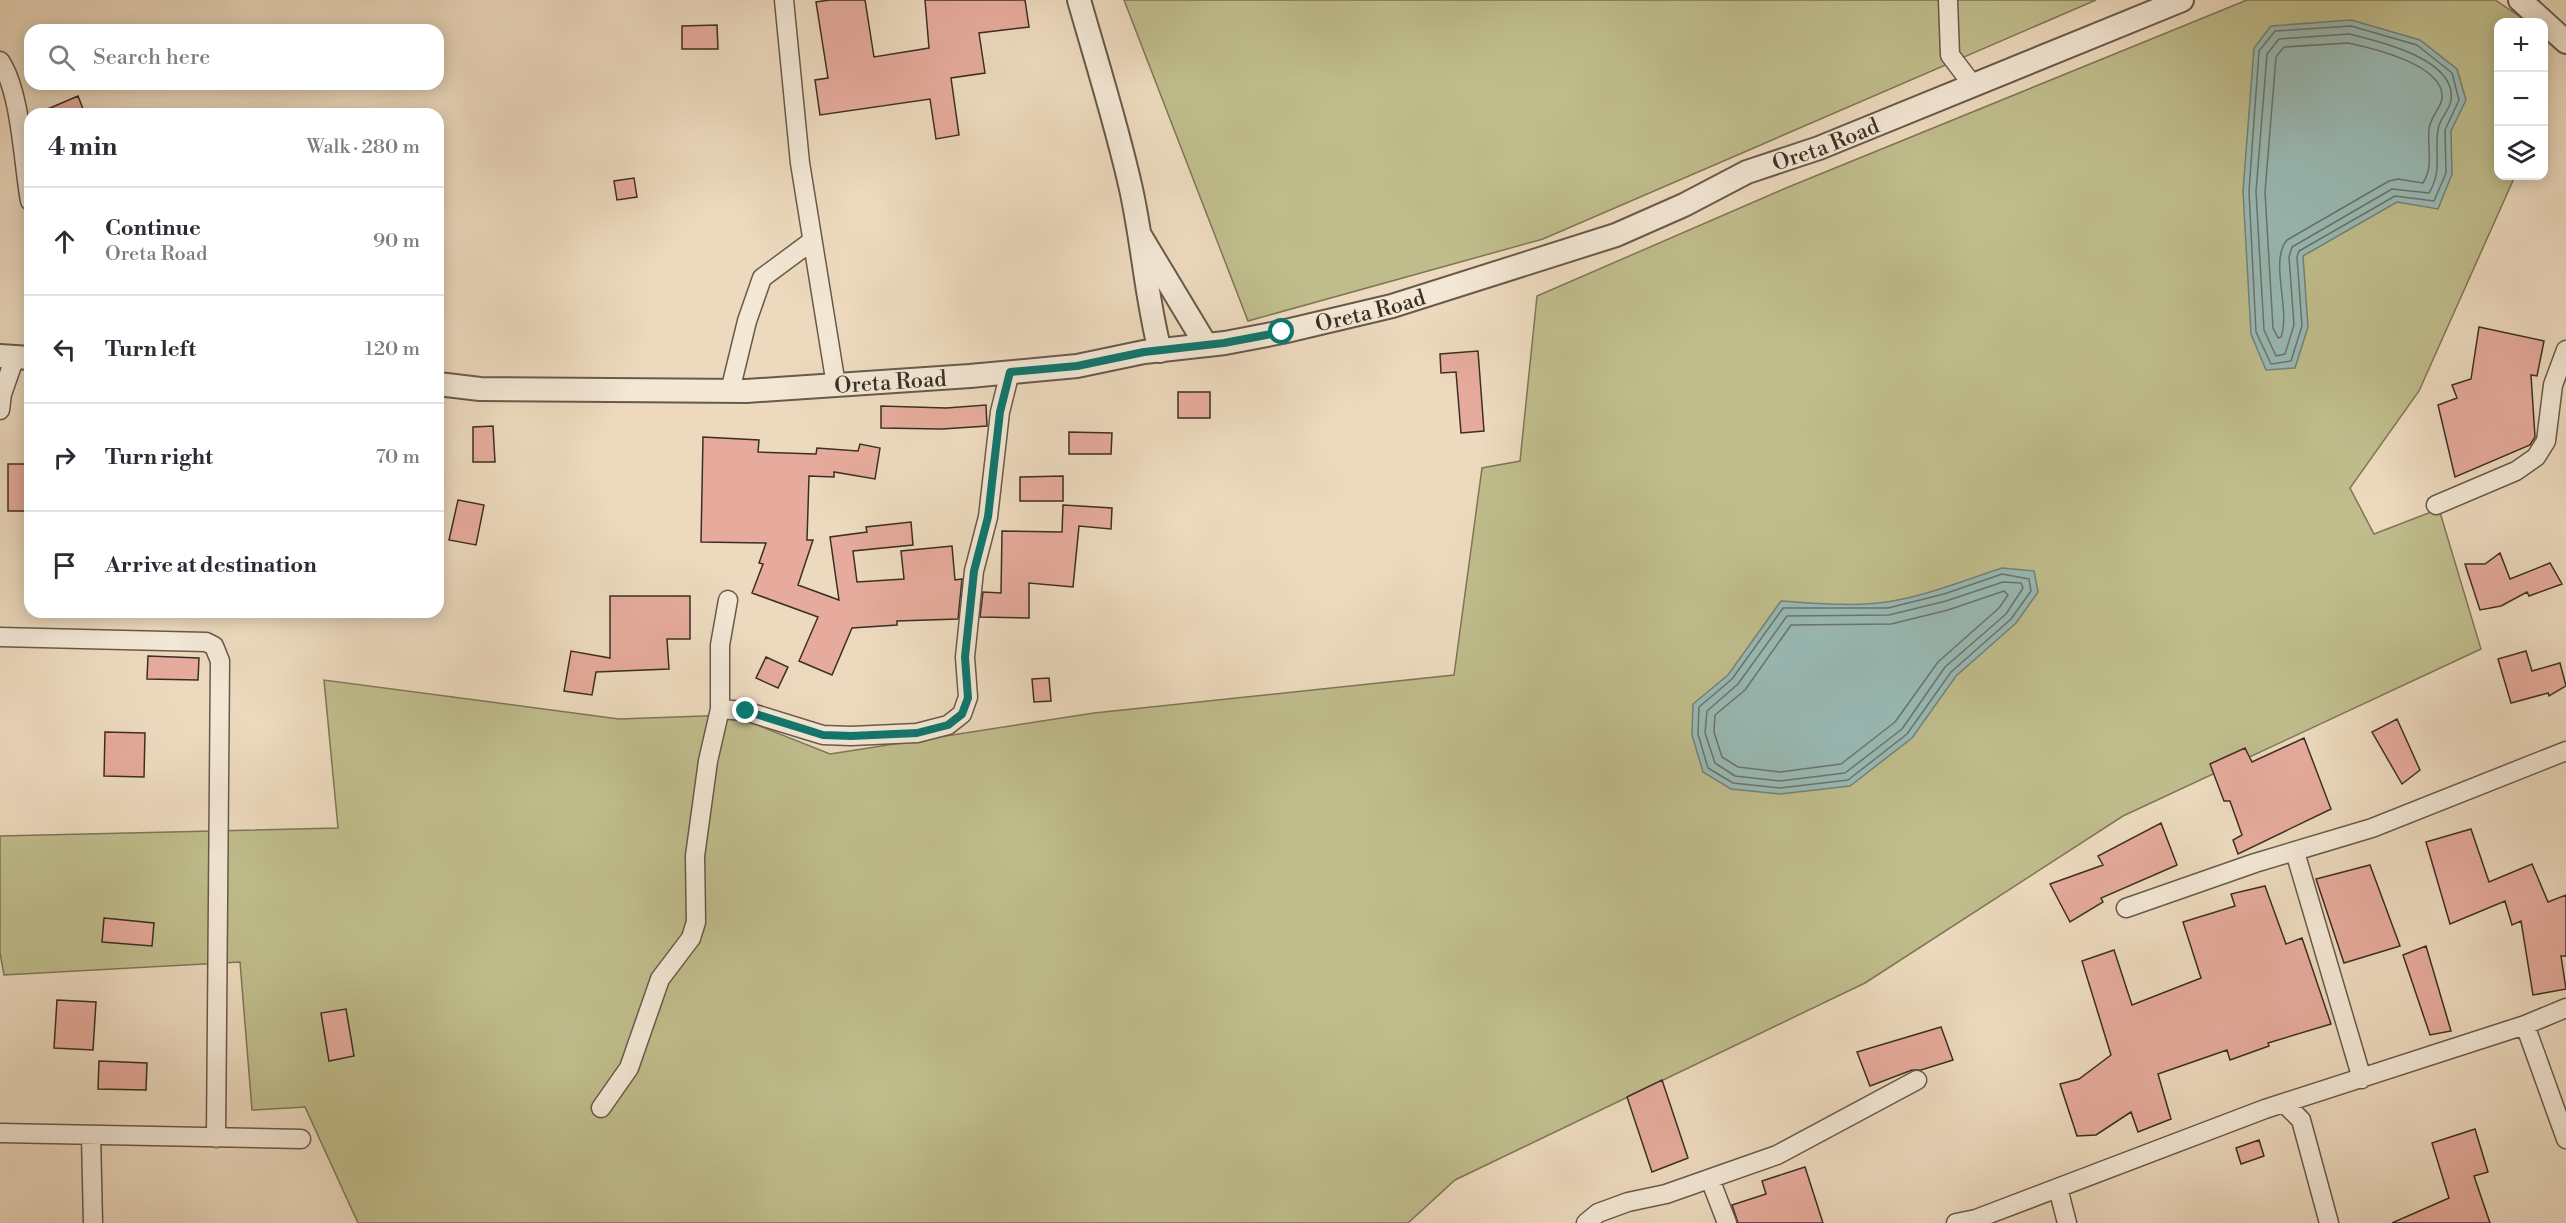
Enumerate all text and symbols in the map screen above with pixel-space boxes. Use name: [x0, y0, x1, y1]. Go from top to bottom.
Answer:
map controls: [2494, 18, 2548, 180]
button: +: [2494, 18, 2548, 72]
search box: [24, 24, 444, 90]
icon: search: [45, 41, 78, 74]
text: Search here: [93, 44, 210, 71]
button: −: [2494, 72, 2548, 126]
street label: Oreta Road: [1769, 113, 1884, 178]
button: layers: [2494, 126, 2548, 180]
text: 4 min: [48, 131, 118, 163]
text: Walk · 280 m: [307, 135, 420, 160]
text: Continue: [105, 215, 201, 242]
icon: ahead: [48, 225, 81, 258]
text: 90 m: [373, 229, 420, 254]
text: Oreta Road: [105, 242, 207, 267]
street label: Oreta Road: [1313, 284, 1429, 339]
route start: [1268, 318, 1294, 344]
icon: left: [48, 333, 81, 366]
text: Turn left: [105, 336, 196, 363]
text: 120 m: [365, 337, 420, 362]
street label: Oreta Road: [833, 366, 948, 400]
icon: right: [48, 441, 81, 474]
text: Turn right: [105, 444, 213, 471]
text: 70 m: [376, 445, 420, 470]
icon: arrive: [48, 549, 81, 582]
text: Arrive at destination: [105, 552, 317, 579]
route end: [732, 697, 758, 723]

